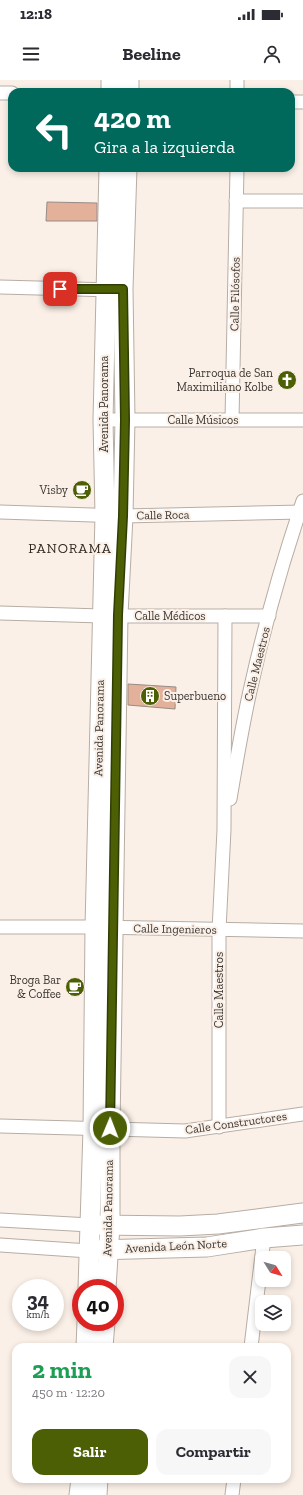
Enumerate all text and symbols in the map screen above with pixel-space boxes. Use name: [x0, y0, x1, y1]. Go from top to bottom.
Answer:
text: 12:18: [20, 5, 52, 23]
icon: menu: [20, 43, 42, 65]
text: Beeline: [122, 43, 181, 65]
icon: person: [261, 43, 283, 65]
text: 420 m: [94, 102, 171, 135]
icon: left: [28, 104, 80, 156]
text: Gira a la izquierda: [94, 136, 235, 158]
street label: Calle Filósofos: [227, 257, 243, 331]
pin: [43, 272, 77, 306]
icon: arrive: [49, 278, 71, 300]
street label: Avenida Panorama: [97, 355, 111, 452]
place label: Parroqua de San Maximiliano Kolbe: [177, 366, 273, 394]
church icon: Parroqua de San Maximiliano Kolbe: [276, 369, 298, 391]
street label: Calle Músicos: [168, 413, 238, 427]
cafe icon: Visby: [71, 479, 93, 501]
place label: Visby: [39, 483, 69, 497]
street label: Calle Roca: [136, 508, 190, 522]
district label: PANORAMA: [28, 540, 112, 557]
street label: Calle Médicos: [134, 609, 206, 623]
street label: Calle Maestros: [241, 625, 273, 703]
street label: Avenida Panorama: [91, 679, 107, 776]
building icon: Superbueno: [139, 685, 161, 707]
place label: Superbueno: [164, 689, 226, 703]
street label: Calle Ingenieros: [133, 921, 217, 937]
street label: Calle Maestros: [212, 952, 226, 1028]
place label: Broga Bar & Coffee: [9, 973, 61, 1001]
cafe icon: Broga Bar & Coffee: [64, 976, 86, 998]
position arrow: [89, 1107, 131, 1149]
street label: Calle Constructores: [184, 1109, 288, 1137]
street label: Avenida Panorama: [100, 1159, 116, 1256]
street label: Avenida León Norte: [125, 1236, 228, 1256]
north arrow: [255, 1251, 291, 1287]
map controls: [255, 1251, 291, 1331]
speed limit sign: 40: [72, 1279, 124, 1331]
text: 34: [27, 1288, 49, 1312]
button: layers: [255, 1295, 291, 1331]
text: km/h: [27, 1309, 49, 1321]
text: 2 min: [32, 1355, 92, 1384]
button: close: [229, 1356, 271, 1398]
text: 450 m · 12:20: [32, 1385, 105, 1400]
button: Salir: [32, 1429, 148, 1475]
button: Compartir: [156, 1429, 271, 1475]

